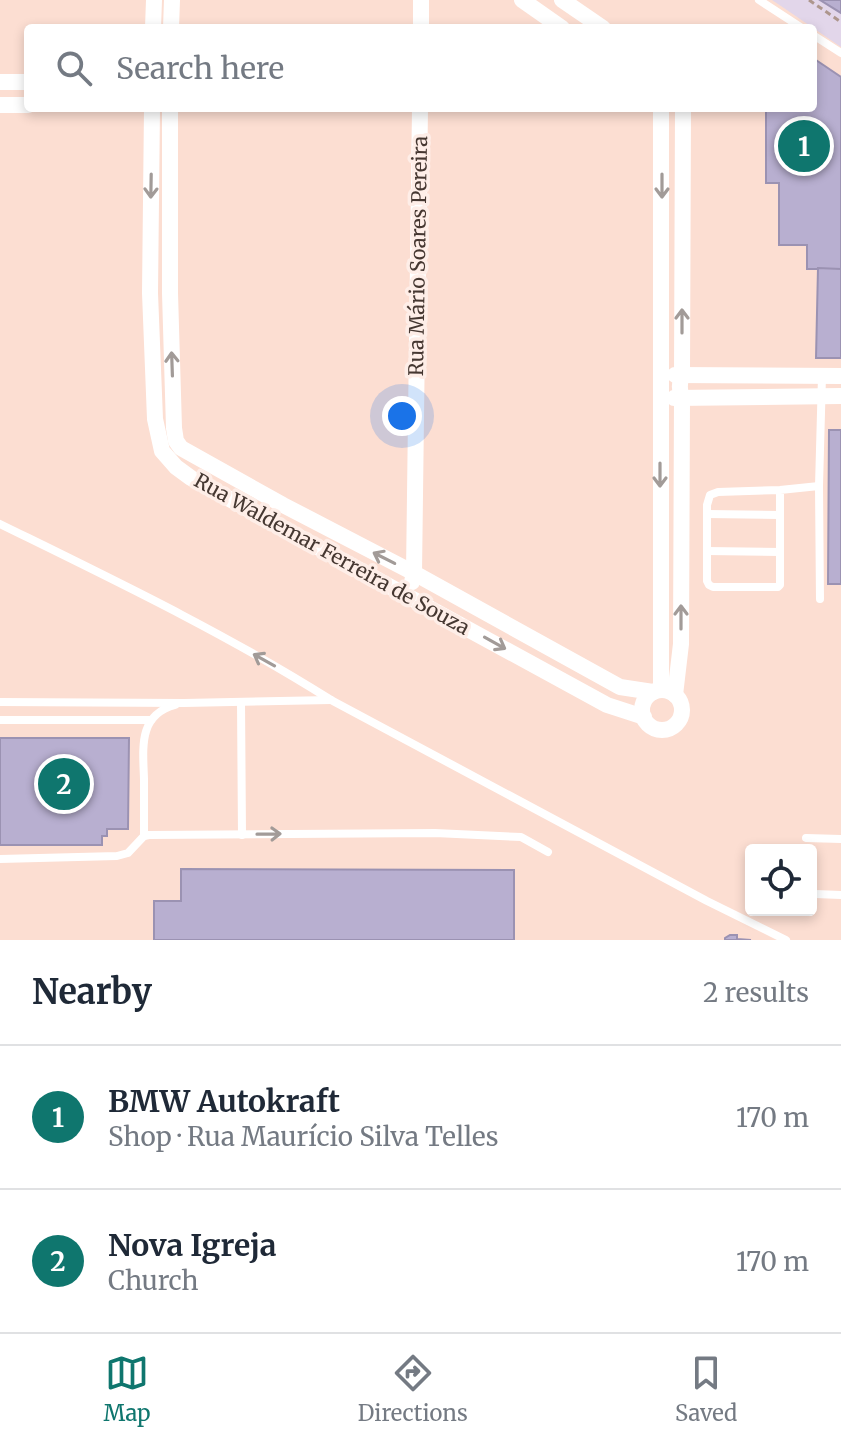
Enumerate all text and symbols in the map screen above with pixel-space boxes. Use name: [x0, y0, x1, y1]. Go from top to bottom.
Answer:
search box: [24, 24, 817, 112]
icon: search: [52, 46, 96, 90]
text: Search here: [116, 49, 284, 87]
pin: 1: [778, 116, 830, 176]
street label: Rua Mário Soares Pereira: [403, 135, 432, 376]
one-way arrow: [143, 172, 159, 199]
one-way arrow: [654, 172, 670, 199]
one-way arrow: [674, 308, 690, 335]
one-way arrow: [165, 351, 180, 378]
your location: [382, 396, 422, 436]
one-way arrow: [652, 461, 668, 488]
street label: Rua Waldemar Ferreira de Souza: [190, 467, 475, 640]
one-way arrow: [373, 549, 397, 565]
one-way arrow: [673, 604, 689, 631]
one-way arrow: [483, 635, 506, 651]
one-way arrow: [253, 652, 276, 668]
pin: 2: [38, 754, 90, 814]
one-way arrow: [255, 827, 282, 842]
map controls: [745, 844, 817, 916]
button: locate: [745, 844, 817, 916]
text: Nearby: [32, 971, 152, 1013]
text: 2 results: [703, 976, 809, 1009]
text: BMW Autokraft: [108, 1082, 340, 1120]
text: 1: [52, 1101, 64, 1134]
text: 170 m: [736, 1101, 809, 1134]
text: Shop · Rua Maurício Silva Telles: [108, 1120, 498, 1153]
text: Nova Igreja: [108, 1226, 276, 1264]
text: 2: [50, 1245, 66, 1278]
text: 170 m: [736, 1245, 809, 1278]
text: Church: [108, 1264, 199, 1297]
tab: Map: [104, 1351, 151, 1427]
tab: Directions: [358, 1351, 468, 1427]
tab: Saved: [675, 1351, 737, 1427]

